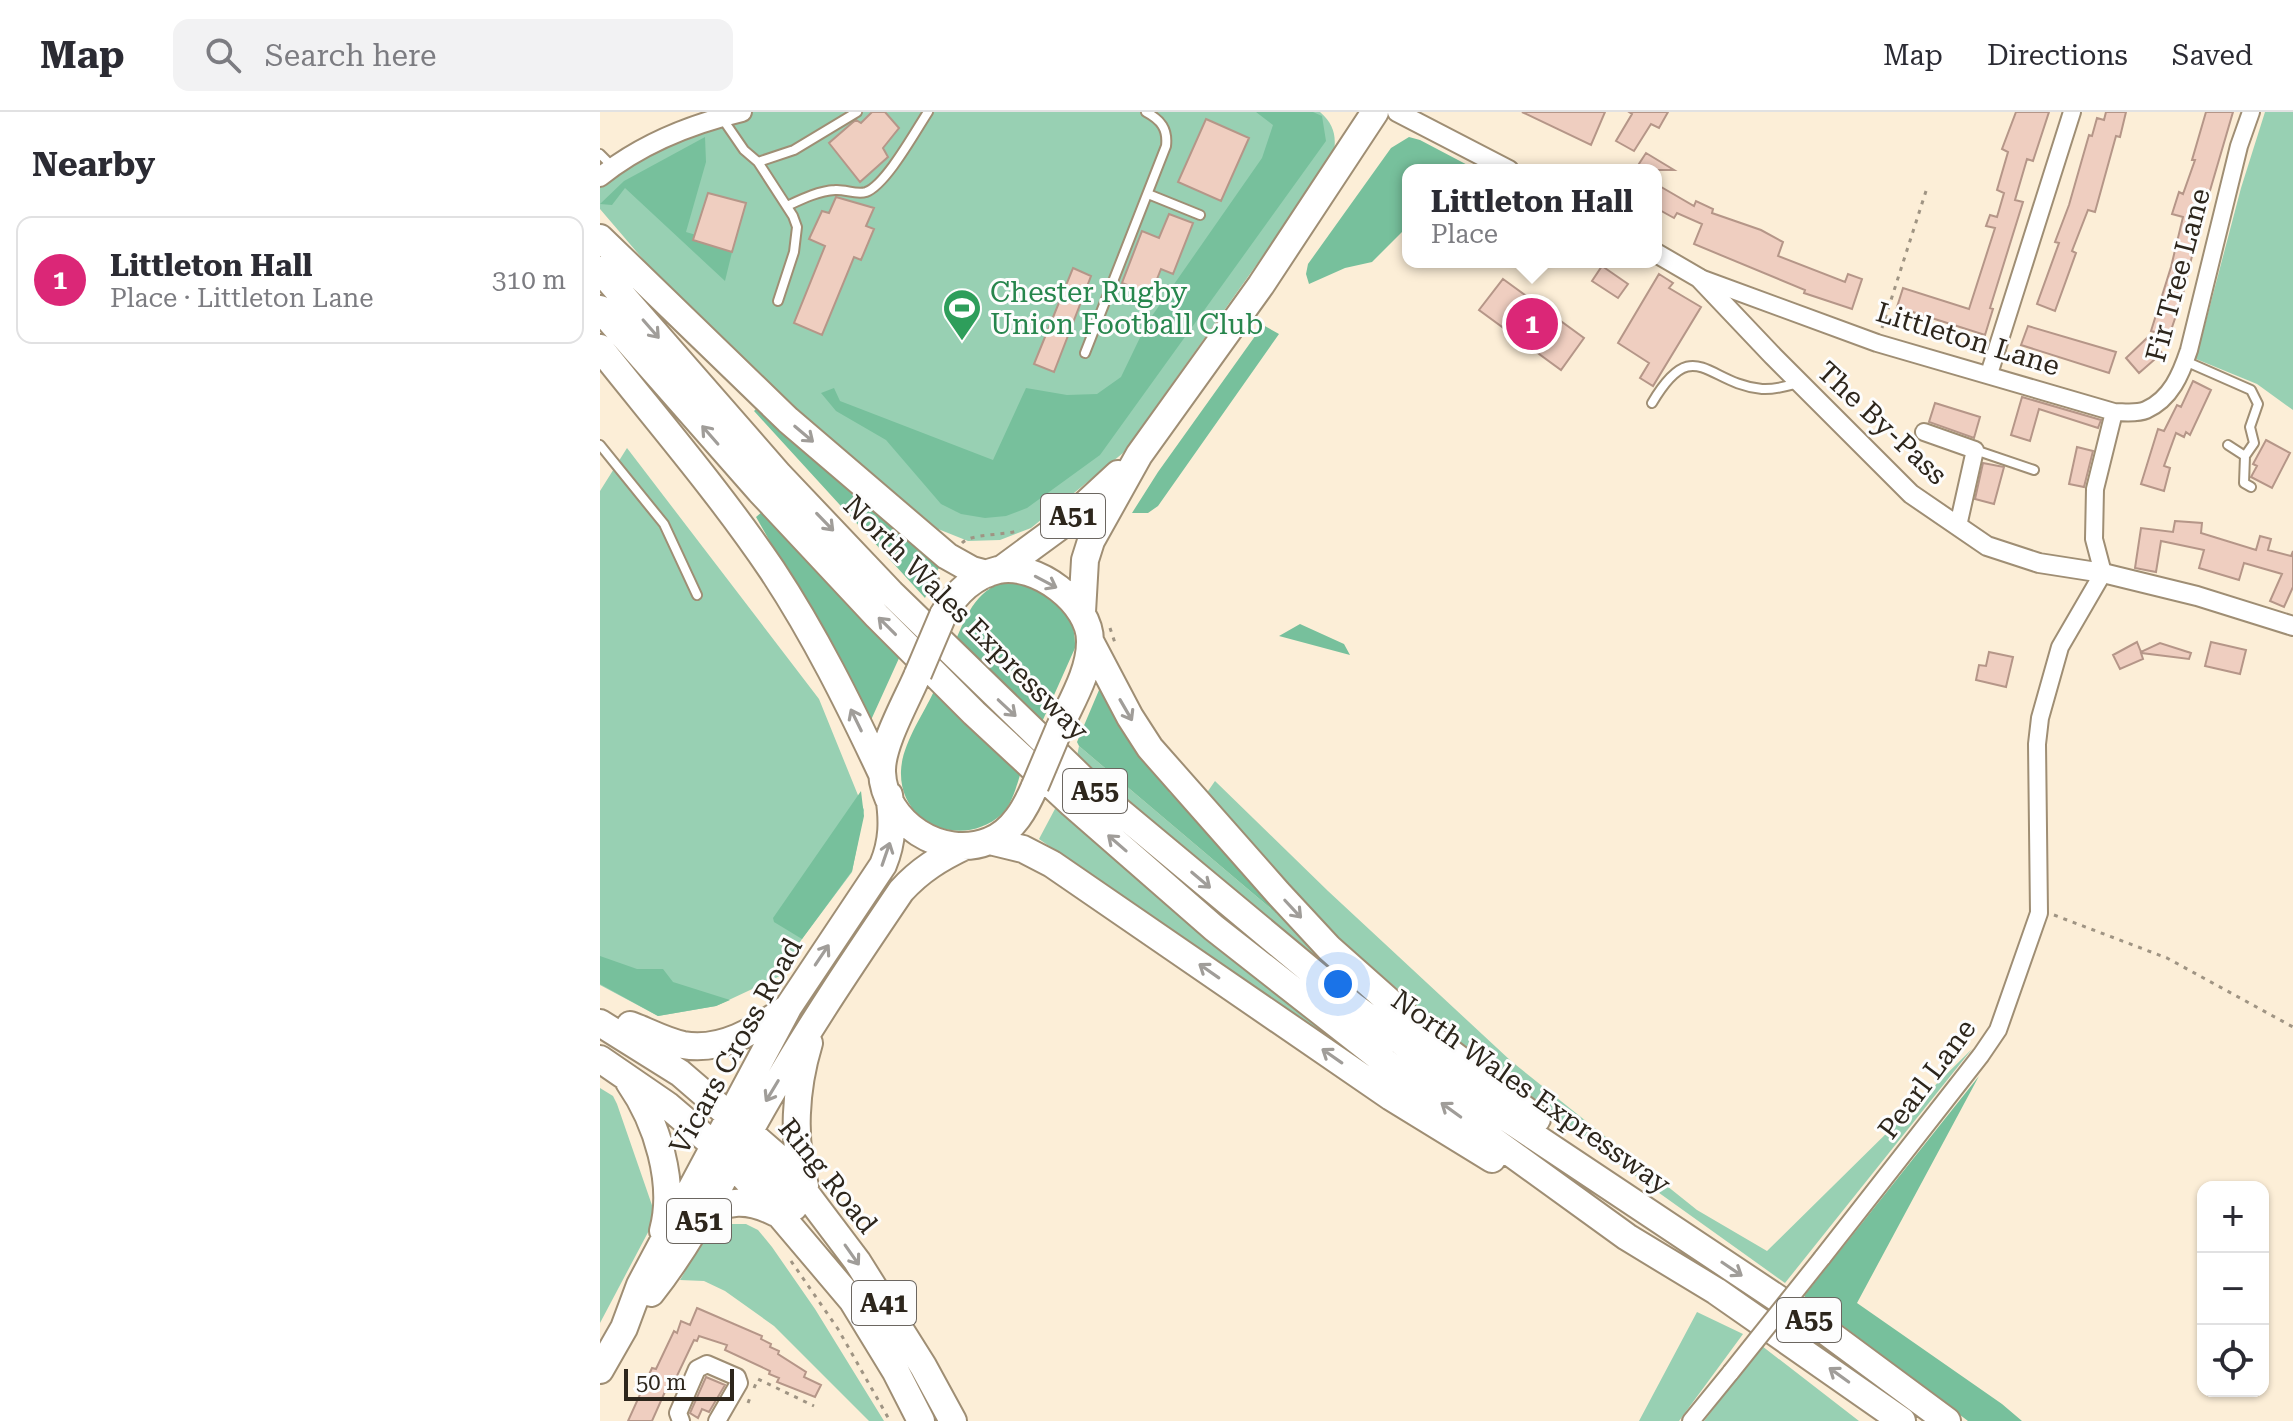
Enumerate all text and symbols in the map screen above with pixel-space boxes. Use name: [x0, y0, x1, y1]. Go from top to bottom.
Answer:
search box: [173, 19, 733, 91]
text: Map: [40, 33, 125, 77]
icon: search: [201, 33, 245, 77]
text: Search here: [265, 38, 437, 73]
text: Map: [1883, 39, 1943, 72]
text: Directions: [1987, 39, 2128, 72]
text: Saved: [2172, 39, 2253, 72]
text: Nearby: [32, 144, 155, 184]
popup: [1402, 164, 1662, 268]
text: Littleton Hall: [1431, 184, 1633, 219]
street label: Fir Tree Lane: [2139, 185, 2217, 365]
text: Place: [1431, 219, 1498, 249]
text: Littleton Hall: [110, 248, 312, 283]
text: 1: [53, 265, 67, 295]
text: 310 m: [492, 265, 566, 295]
place label: Chester Rugby Union Football Club: [990, 276, 1263, 341]
text: Place · Littleton Lane: [110, 283, 374, 313]
sports icon: Chester Rugby Union Football Club: [941, 287, 983, 342]
pin: 1: [1506, 294, 1558, 354]
street label: Littleton Lane: [1872, 295, 2064, 383]
one-way arrow: [642, 318, 660, 338]
street label: The By-Pass: [1810, 355, 1954, 491]
one-way arrow: [793, 425, 814, 443]
one-way arrow: [701, 426, 719, 446]
street label: North Wales Expressway: [837, 489, 1096, 748]
road number: A51: [1041, 494, 1105, 538]
one-way arrow: [815, 512, 833, 532]
one-way arrow: [1034, 575, 1058, 591]
one-way arrow: [878, 617, 897, 636]
one-way arrow: [997, 698, 1017, 717]
one-way arrow: [1118, 698, 1134, 721]
one-way arrow: [848, 708, 863, 732]
road number: A55: [1063, 769, 1127, 813]
one-way arrow: [1107, 834, 1127, 852]
one-way arrow: [880, 841, 895, 866]
one-way arrow: [1191, 871, 1211, 889]
one-way arrow: [1283, 899, 1302, 919]
street label: Vicars Cross Road: [663, 932, 809, 1160]
one-way arrow: [814, 944, 830, 966]
one-way arrow: [1198, 963, 1220, 979]
your location: [1318, 964, 1358, 1004]
street label: North Wales Expressway: [1385, 983, 1677, 1201]
street label: Pearl Lane: [1871, 1013, 1983, 1145]
one-way arrow: [1321, 1048, 1343, 1064]
one-way arrow: [764, 1078, 779, 1102]
one-way arrow: [1440, 1101, 1462, 1118]
street label: Ring Road: [772, 1112, 884, 1240]
map controls: [2197, 1181, 2269, 1397]
button: +: [2197, 1181, 2269, 1253]
road number: A51: [667, 1199, 731, 1243]
one-way arrow: [844, 1243, 860, 1265]
button: −: [2197, 1253, 2269, 1325]
one-way arrow: [1720, 1261, 1743, 1277]
road number: A41: [852, 1281, 916, 1325]
road number: A55: [1777, 1298, 1841, 1342]
button: locate: [2197, 1325, 2269, 1397]
scale bar: [624, 1365, 734, 1401]
one-way arrow: [1828, 1367, 1850, 1383]
text: 50 m: [636, 1370, 686, 1395]

